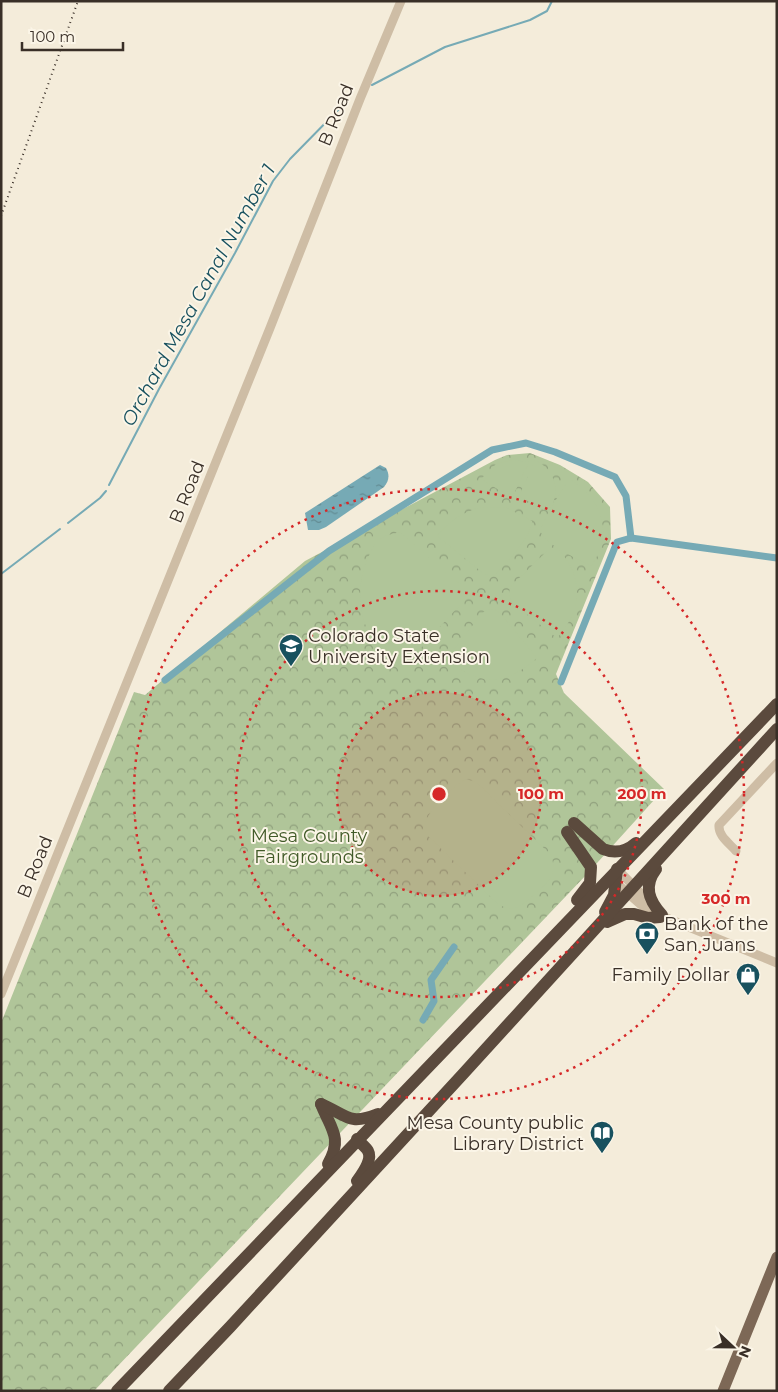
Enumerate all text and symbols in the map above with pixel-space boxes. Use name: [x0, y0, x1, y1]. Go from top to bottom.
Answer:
scale bar: [22, 20, 124, 52]
text: 100 m: [30, 27, 75, 46]
street label: B Road: [314, 81, 358, 149]
water label: Orchard Mesa Canal Number 1: [117, 160, 280, 430]
street label: B Road: [165, 458, 209, 526]
place label: Colorado State University Extension: [308, 625, 490, 668]
school or university icon: Colorado State University Extension: [278, 633, 304, 667]
text: 100 m: [518, 784, 564, 803]
text: 200 m: [617, 784, 667, 803]
centre of rings: [430, 785, 448, 803]
park label: Mesa County Fairgrounds: [251, 825, 367, 868]
street label: B Road: [13, 833, 57, 901]
text: 300 m: [700, 889, 751, 908]
place label: Bank of the San Juans: [664, 913, 768, 956]
bank icon: Bank of the San Juans: [634, 921, 660, 955]
shop icon: Family Dollar: [735, 962, 761, 996]
place label: Family Dollar: [612, 964, 730, 986]
place label: Mesa County public Library District: [406, 1112, 584, 1155]
library icon: Mesa County public Library District: [589, 1120, 615, 1154]
north arrow: [708, 1322, 758, 1372]
text: N: [735, 1343, 756, 1360]

